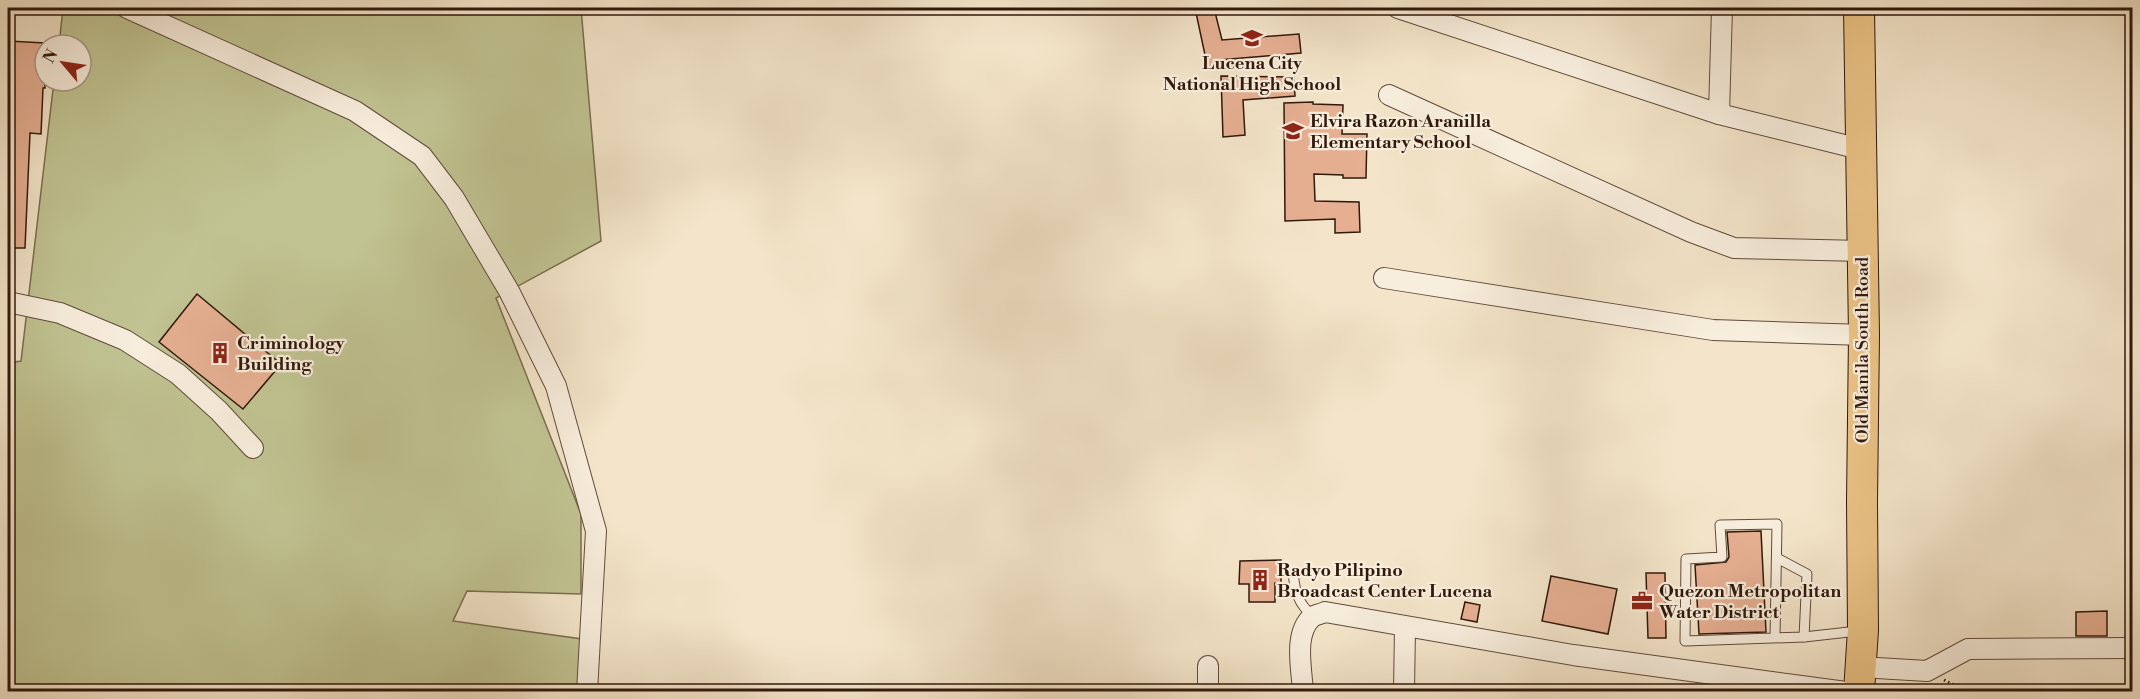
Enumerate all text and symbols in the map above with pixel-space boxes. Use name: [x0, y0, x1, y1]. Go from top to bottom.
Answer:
school or university icon: Lucena City National High School: [1240, 26, 1264, 50]
north arrow: [33, 33, 93, 93]
text: N: [39, 46, 63, 67]
place label: Lucena City National High School: [1163, 52, 1341, 96]
place label: Elvira Razon Aranilla Elementary School: [1310, 110, 1491, 154]
school or university icon: Elvira Razon Aranilla Elementary School: [1281, 119, 1305, 143]
street label: Old Manila South Road: [1851, 256, 1874, 443]
place label: Criminology Building: [237, 332, 345, 376]
building icon: Criminology Building: [208, 341, 232, 365]
place label: Radyo Pilipino Broadcast Center Lucena: [1277, 559, 1493, 603]
building icon: Radyo Pilipino Broadcast Center Lucena: [1248, 568, 1272, 592]
place label: Quezon Metropolitan Water District: [1658, 580, 1841, 624]
office icon: Quezon Metropolitan Water District: [1630, 589, 1654, 613]

